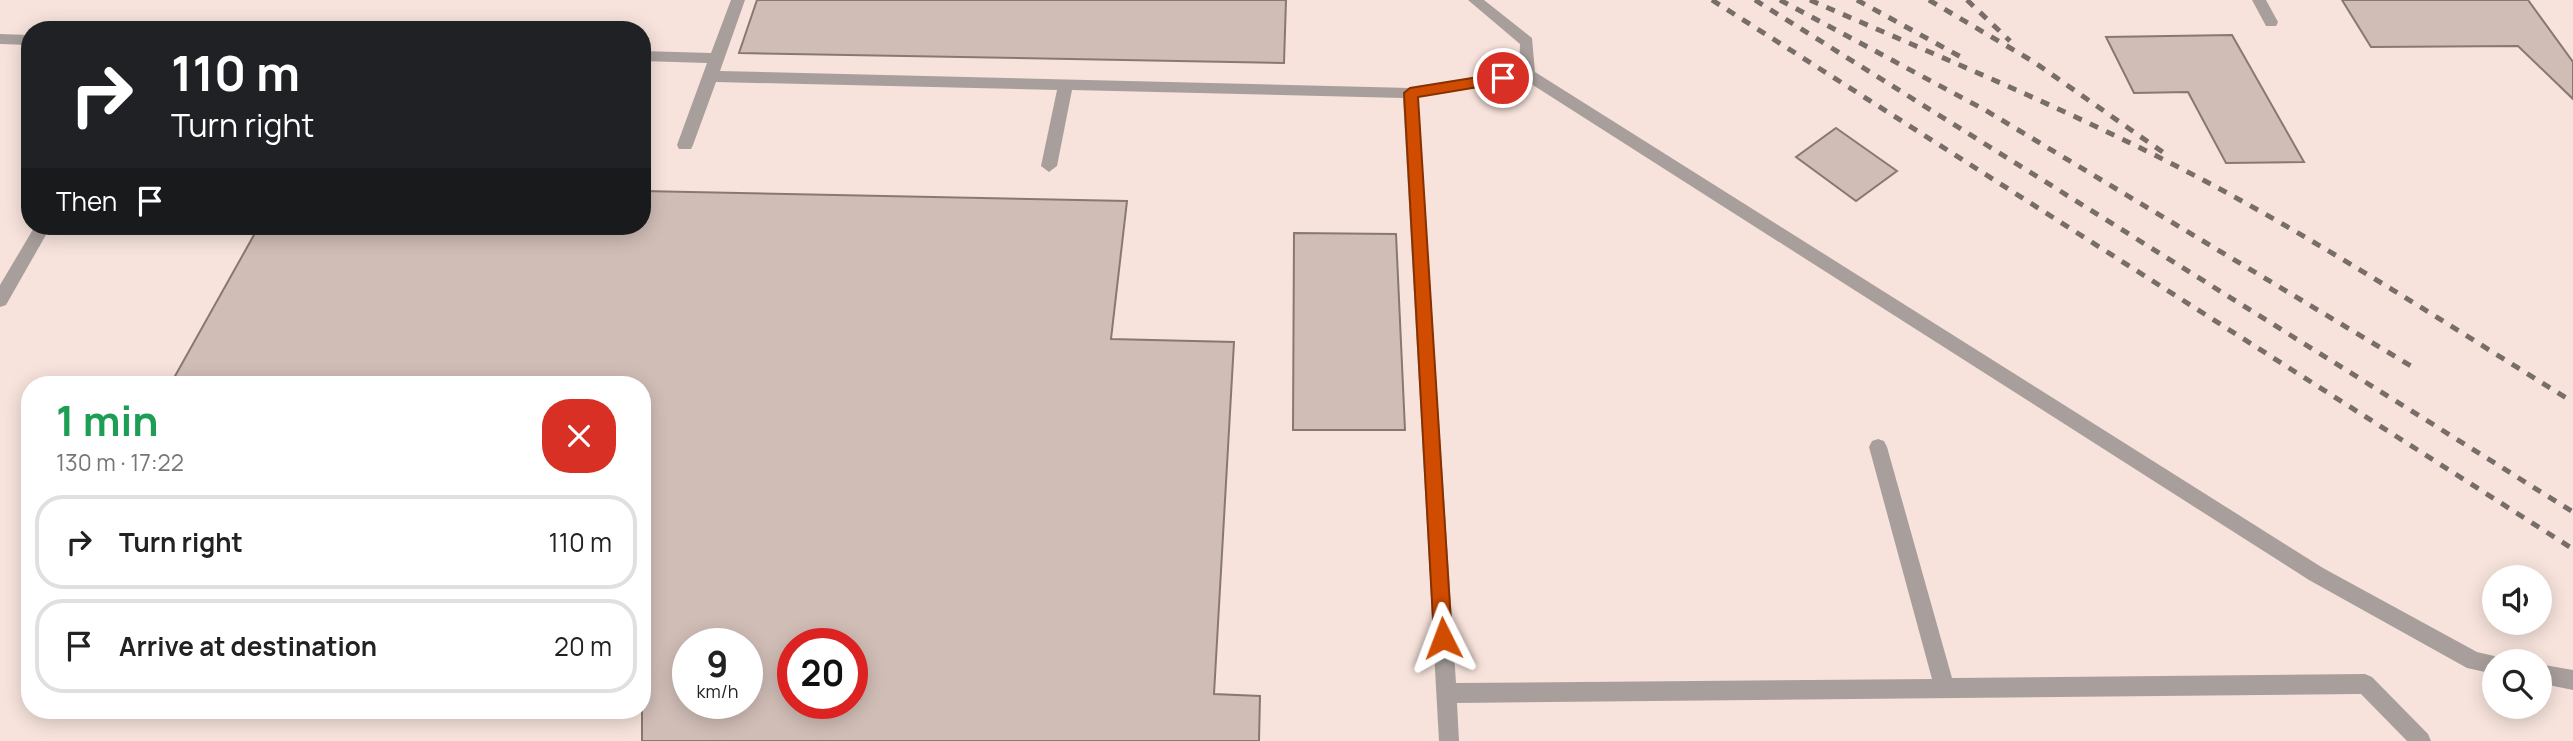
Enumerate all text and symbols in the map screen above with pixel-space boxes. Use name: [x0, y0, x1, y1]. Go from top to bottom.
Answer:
text: 110 m: [171, 39, 300, 106]
pin: [1473, 48, 1533, 108]
icon: right: [56, 49, 147, 140]
icon: arrive: [1484, 59, 1522, 97]
text: Turn right: [171, 103, 314, 147]
icon: arrive: [131, 182, 169, 220]
text: Then: [56, 183, 117, 219]
text: 1 min: [56, 391, 159, 449]
button: close: [542, 399, 616, 473]
text: 130 m · 17:22: [56, 446, 184, 478]
icon: right: [60, 523, 98, 561]
text: Turn right: [119, 524, 243, 560]
text: 110 m: [549, 524, 612, 560]
map controls: [2482, 565, 2552, 719]
button: sound: [2482, 565, 2552, 635]
position arrow: [1406, 601, 1480, 675]
icon: arrive: [60, 627, 98, 665]
text: Arrive at destination: [119, 628, 377, 664]
text: 20 m: [554, 628, 612, 664]
speed limit sign: 20: [777, 628, 868, 719]
text: 9: [707, 640, 728, 688]
button: search: [2482, 649, 2552, 719]
text: km/h: [697, 679, 738, 703]

